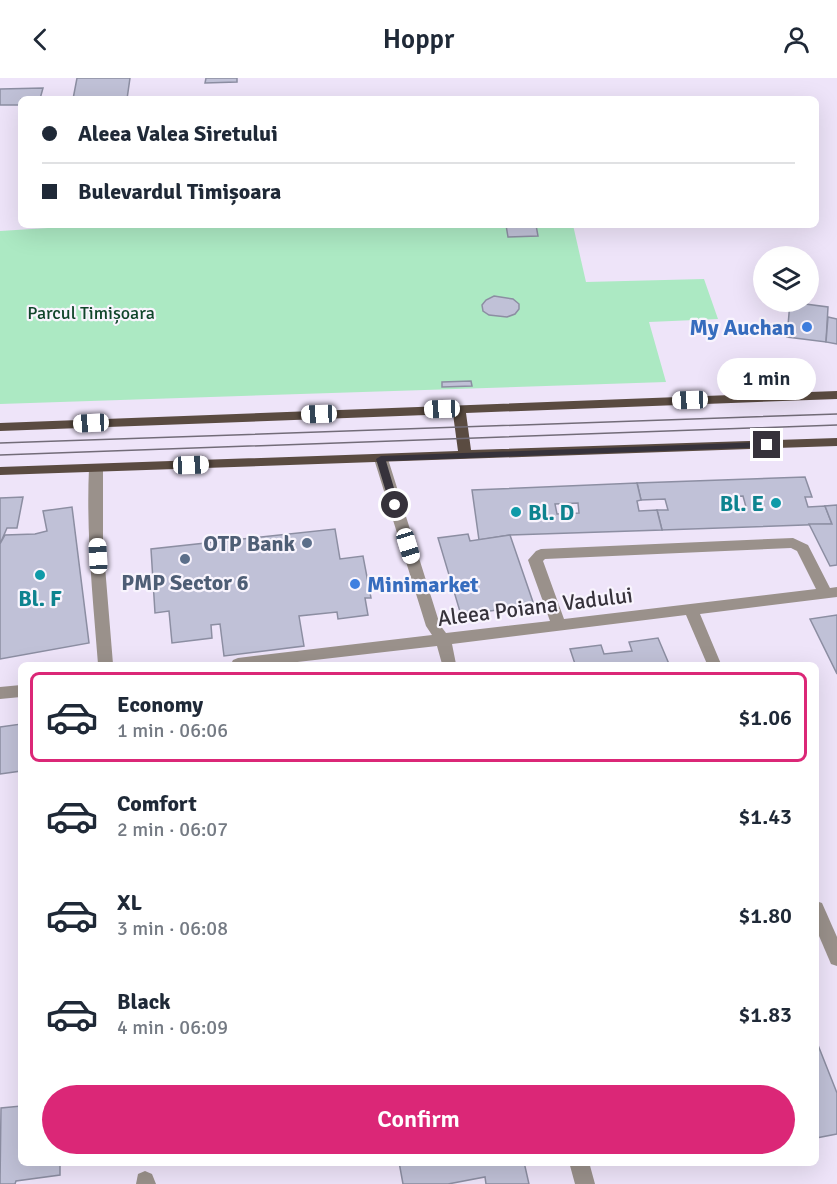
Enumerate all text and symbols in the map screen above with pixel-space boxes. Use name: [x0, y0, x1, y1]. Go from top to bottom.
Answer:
icon: back: [24, 23, 57, 56]
text: Hoppr: [383, 23, 454, 56]
icon: person: [780, 23, 813, 56]
text: Aleea Valea Siretului: [78, 120, 278, 147]
text: Bulevardul Timișoara: [78, 178, 281, 205]
map controls: [753, 246, 819, 312]
button: layers: [753, 246, 819, 312]
park label: Parcul Timișoara: [27, 302, 155, 324]
place label: My Auchan: [689, 314, 795, 341]
marker: My Auchan: [800, 320, 814, 334]
callout: 1 min: [718, 358, 816, 400]
text: 1 min: [743, 366, 790, 391]
car: [672, 390, 708, 410]
car: [424, 399, 460, 419]
car: [301, 404, 337, 424]
car: [73, 413, 109, 433]
route end: [753, 431, 780, 458]
car: [173, 455, 209, 475]
place label: Bl. E: [720, 490, 764, 517]
route start: [381, 491, 408, 518]
marker: Bl. E: [769, 496, 783, 510]
place label: Bl. D: [528, 499, 574, 526]
marker: Bl. D: [509, 505, 523, 519]
car: [394, 526, 422, 566]
place label: OTP Bank: [203, 530, 295, 557]
marker: OTP Bank: [300, 536, 314, 550]
car: [88, 538, 108, 574]
marker: PMP Sector 6: [178, 552, 192, 566]
marker: Bl. F: [33, 568, 47, 582]
place label: PMP Sector 6: [121, 569, 249, 596]
place label: Minimarket: [367, 571, 479, 598]
marker: Minimarket: [348, 577, 362, 591]
street label: Aleea Poiana Vadului: [436, 581, 634, 632]
place label: Bl. F: [18, 585, 62, 612]
icon: car: [45, 690, 99, 744]
text: Economy: [117, 691, 203, 718]
text: $1.06: [738, 704, 792, 731]
text: 1 min · 06:06: [117, 718, 228, 743]
icon: car: [45, 789, 99, 843]
text: Comfort: [117, 790, 197, 817]
text: $1.43: [738, 803, 792, 830]
text: 2 min · 06:07: [117, 817, 228, 842]
icon: car: [45, 888, 99, 942]
text: XL: [117, 889, 142, 916]
text: $1.80: [738, 902, 792, 929]
text: 3 min · 06:08: [117, 916, 228, 941]
icon: car: [45, 987, 99, 1041]
text: Black: [117, 988, 171, 1015]
text: $1.83: [738, 1001, 792, 1028]
text: 4 min · 06:09: [117, 1015, 228, 1040]
button: Confirm: [42, 1085, 795, 1154]

